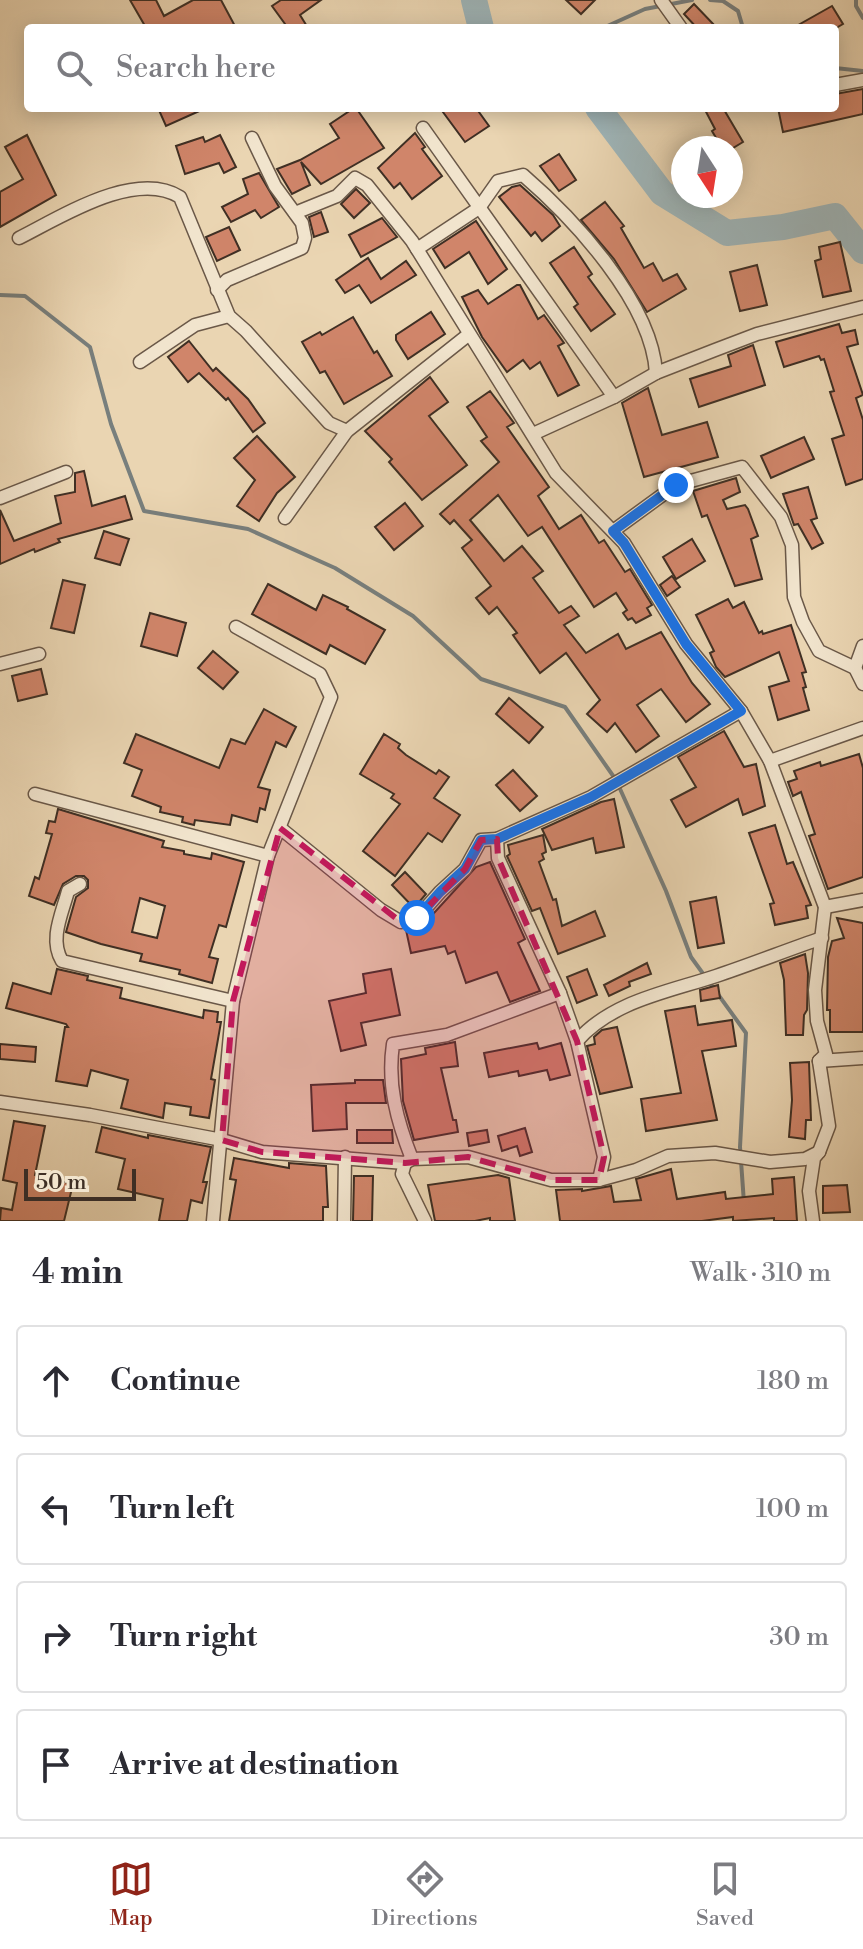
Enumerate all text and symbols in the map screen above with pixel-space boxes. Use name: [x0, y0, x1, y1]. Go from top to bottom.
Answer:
search box: [24, 24, 839, 112]
icon: search: [52, 46, 96, 90]
text: Search here: [116, 49, 276, 87]
north arrow: [671, 136, 743, 208]
route end: [658, 467, 694, 503]
route start: [399, 900, 435, 936]
scale bar: [24, 1165, 136, 1201]
text: 50 m: [36, 1169, 87, 1196]
text: 4 min: [32, 1252, 123, 1294]
text: Walk · 310 m: [690, 1257, 831, 1289]
icon: ahead: [34, 1359, 78, 1403]
text: Continue: [110, 1362, 241, 1400]
text: 180 m: [757, 1365, 829, 1397]
icon: left: [34, 1487, 78, 1531]
text: Turn left: [110, 1490, 234, 1528]
text: 100 m: [756, 1493, 829, 1525]
icon: right: [34, 1615, 78, 1659]
text: Turn right: [110, 1618, 257, 1656]
text: 30 m: [769, 1621, 829, 1653]
icon: arrive: [34, 1743, 78, 1787]
text: Arrive at destination: [110, 1746, 399, 1784]
tab: Map: [109, 1857, 153, 1932]
tab: Directions: [372, 1857, 478, 1932]
tab: Saved: [696, 1857, 754, 1932]

